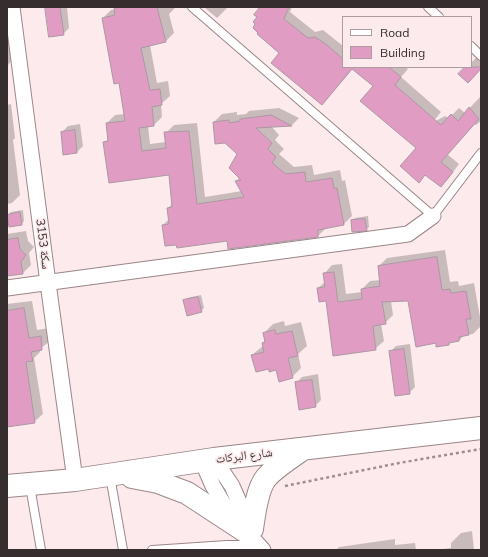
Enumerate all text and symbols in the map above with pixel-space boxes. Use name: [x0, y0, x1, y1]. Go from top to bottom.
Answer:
legend: [342, 16, 472, 68]
text: Road: [380, 25, 409, 40]
text: Building: [380, 45, 425, 60]
street label: سكة 3153: [33, 218, 53, 270]
street label: شارع البركات: [215, 445, 273, 467]

